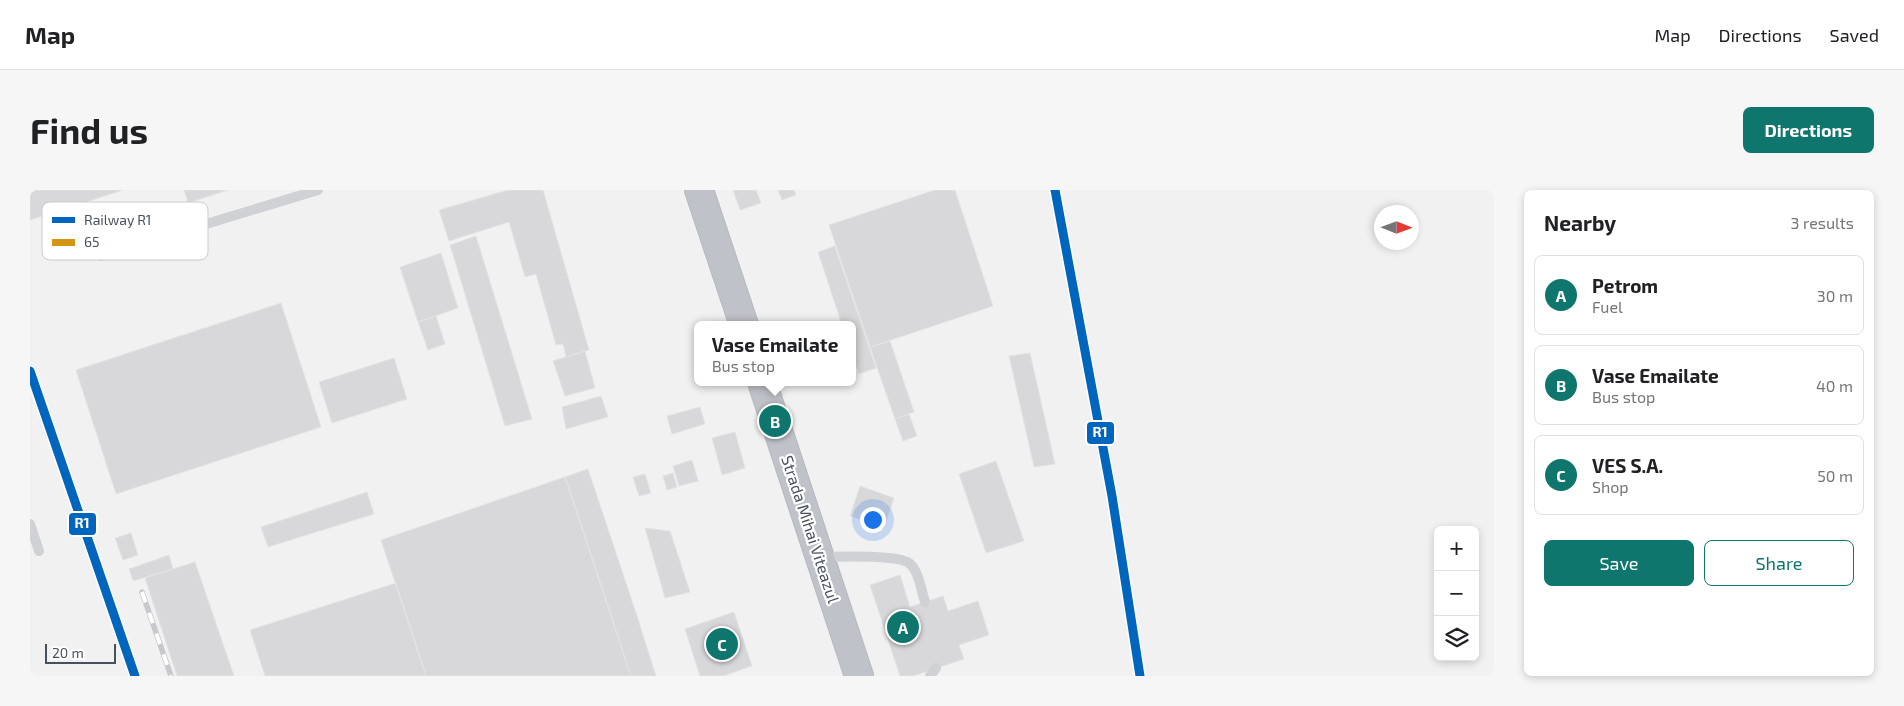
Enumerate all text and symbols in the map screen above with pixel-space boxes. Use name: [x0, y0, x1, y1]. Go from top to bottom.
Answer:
text: Map: [25, 20, 75, 49]
text: Map: [1654, 24, 1691, 46]
text: Directions: [1719, 24, 1802, 46]
text: Saved: [1830, 24, 1879, 46]
button: Directions: [1743, 107, 1874, 153]
text: Find us: [30, 109, 148, 151]
legend: [42, 202, 208, 260]
north arrow: [1374, 205, 1419, 250]
text: Nearby: [1544, 210, 1616, 235]
text: Railway R1: [84, 211, 151, 228]
text: 3 results: [1791, 213, 1854, 232]
text: 65: [84, 233, 100, 250]
text: Petrom: [1592, 274, 1658, 297]
text: A: [1556, 286, 1566, 305]
text: 30 m: [1817, 286, 1853, 305]
text: Fuel: [1592, 297, 1623, 316]
popup: [694, 321, 856, 386]
text: Vase Emailate: [712, 333, 838, 356]
text: Bus stop: [712, 356, 775, 375]
text: Vase Emailate: [1592, 364, 1719, 387]
text: B: [1556, 376, 1566, 395]
text: 40 m: [1816, 376, 1853, 395]
text: Bus stop: [1592, 387, 1655, 406]
pin: B: [759, 402, 791, 440]
line badge: R1: [1086, 421, 1115, 445]
text: R1: [1092, 423, 1108, 440]
street label: Strada Mihai Viteazul: [778, 453, 844, 605]
text: VES S.A.: [1592, 454, 1663, 477]
text: C: [1556, 466, 1566, 485]
text: 50 m: [1817, 466, 1853, 485]
text: Shop: [1592, 477, 1629, 496]
your location: [860, 507, 886, 533]
line badge: R1: [68, 512, 97, 536]
text: R1: [74, 514, 90, 531]
map controls: [1434, 526, 1479, 661]
button: +: [1434, 526, 1479, 571]
button: Save: [1544, 540, 1694, 586]
button: Share: [1704, 540, 1854, 586]
button: −: [1434, 571, 1479, 616]
pin: A: [887, 608, 919, 646]
button: layers: [1434, 616, 1479, 661]
pin: C: [706, 625, 738, 663]
scale bar: [45, 641, 116, 664]
text: 20 m: [52, 644, 84, 661]

